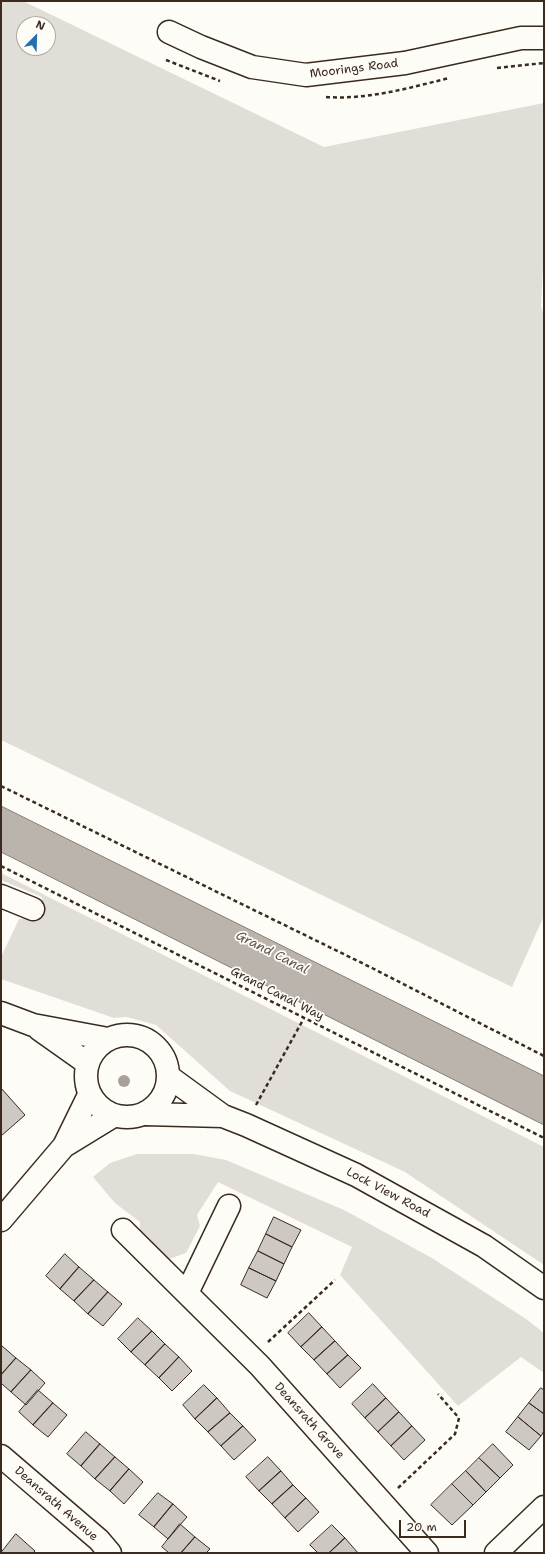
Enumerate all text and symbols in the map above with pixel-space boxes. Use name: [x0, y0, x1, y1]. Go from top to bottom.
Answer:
north arrow: [16, 16, 56, 56]
text: N: [34, 17, 47, 34]
street label: Moorings Road: [309, 56, 399, 82]
water label: Grand Canal: [233, 928, 311, 978]
street label: Grand Canal Way: [228, 964, 326, 1024]
street label: Lock View Road: [344, 1165, 432, 1221]
street label: Deansrath Grove: [271, 1380, 347, 1462]
street label: Deansrath Avenue: [11, 1464, 101, 1544]
scale bar: [401, 1512, 468, 1538]
text: 20 m: [406, 1519, 437, 1535]

